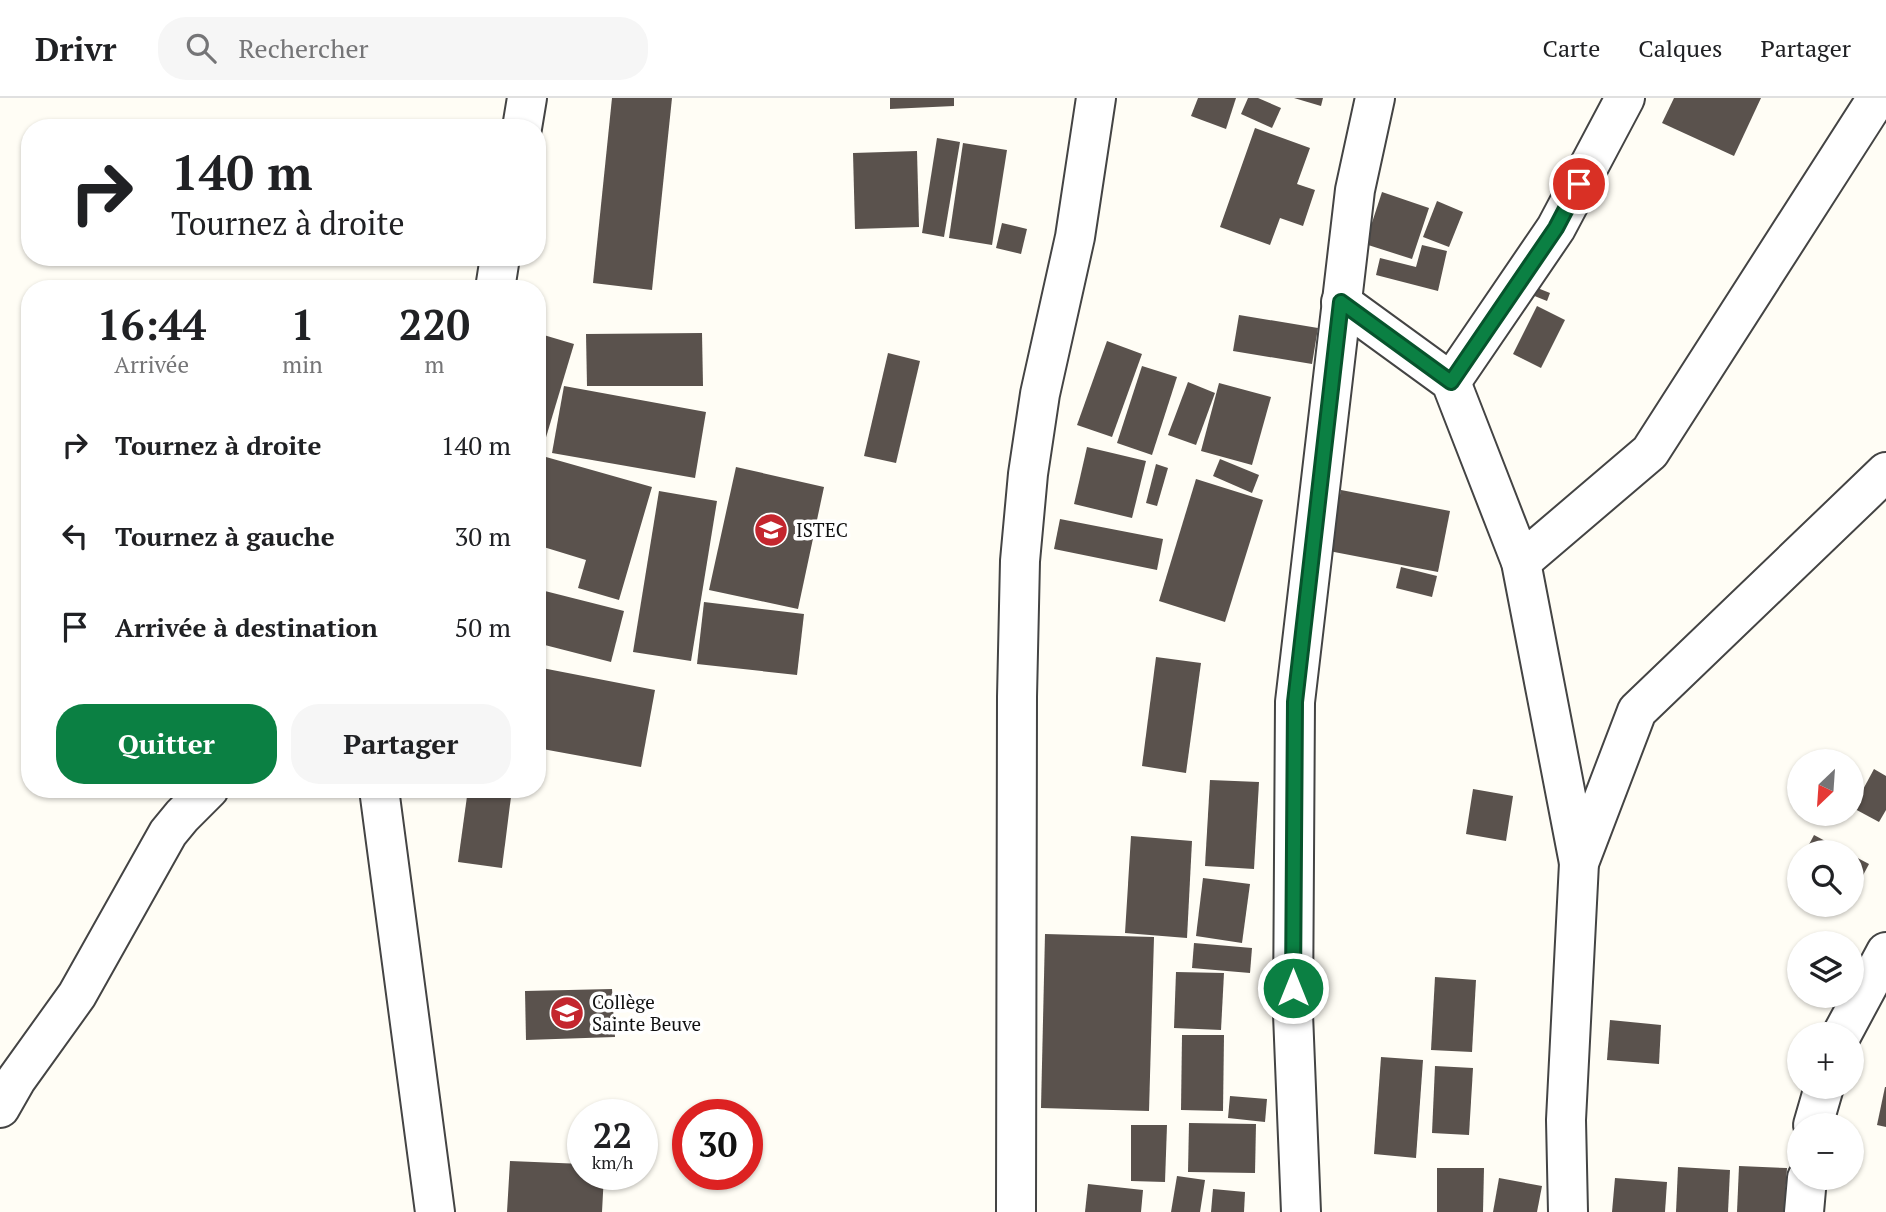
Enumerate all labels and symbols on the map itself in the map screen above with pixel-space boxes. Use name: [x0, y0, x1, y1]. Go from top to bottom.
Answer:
pin: [1549, 154, 1609, 214]
school or university icon: ISTEC: [752, 511, 790, 549]
place label: ISTEC: [796, 517, 848, 542]
north arrow: [1787, 749, 1864, 826]
position arrow: [1256, 951, 1330, 1025]
place label: Collège Sainte Beuve: [592, 989, 701, 1036]
school or university icon: Collège Sainte Beuve: [548, 994, 586, 1032]
speed limit sign: 30: [672, 1099, 763, 1190]

